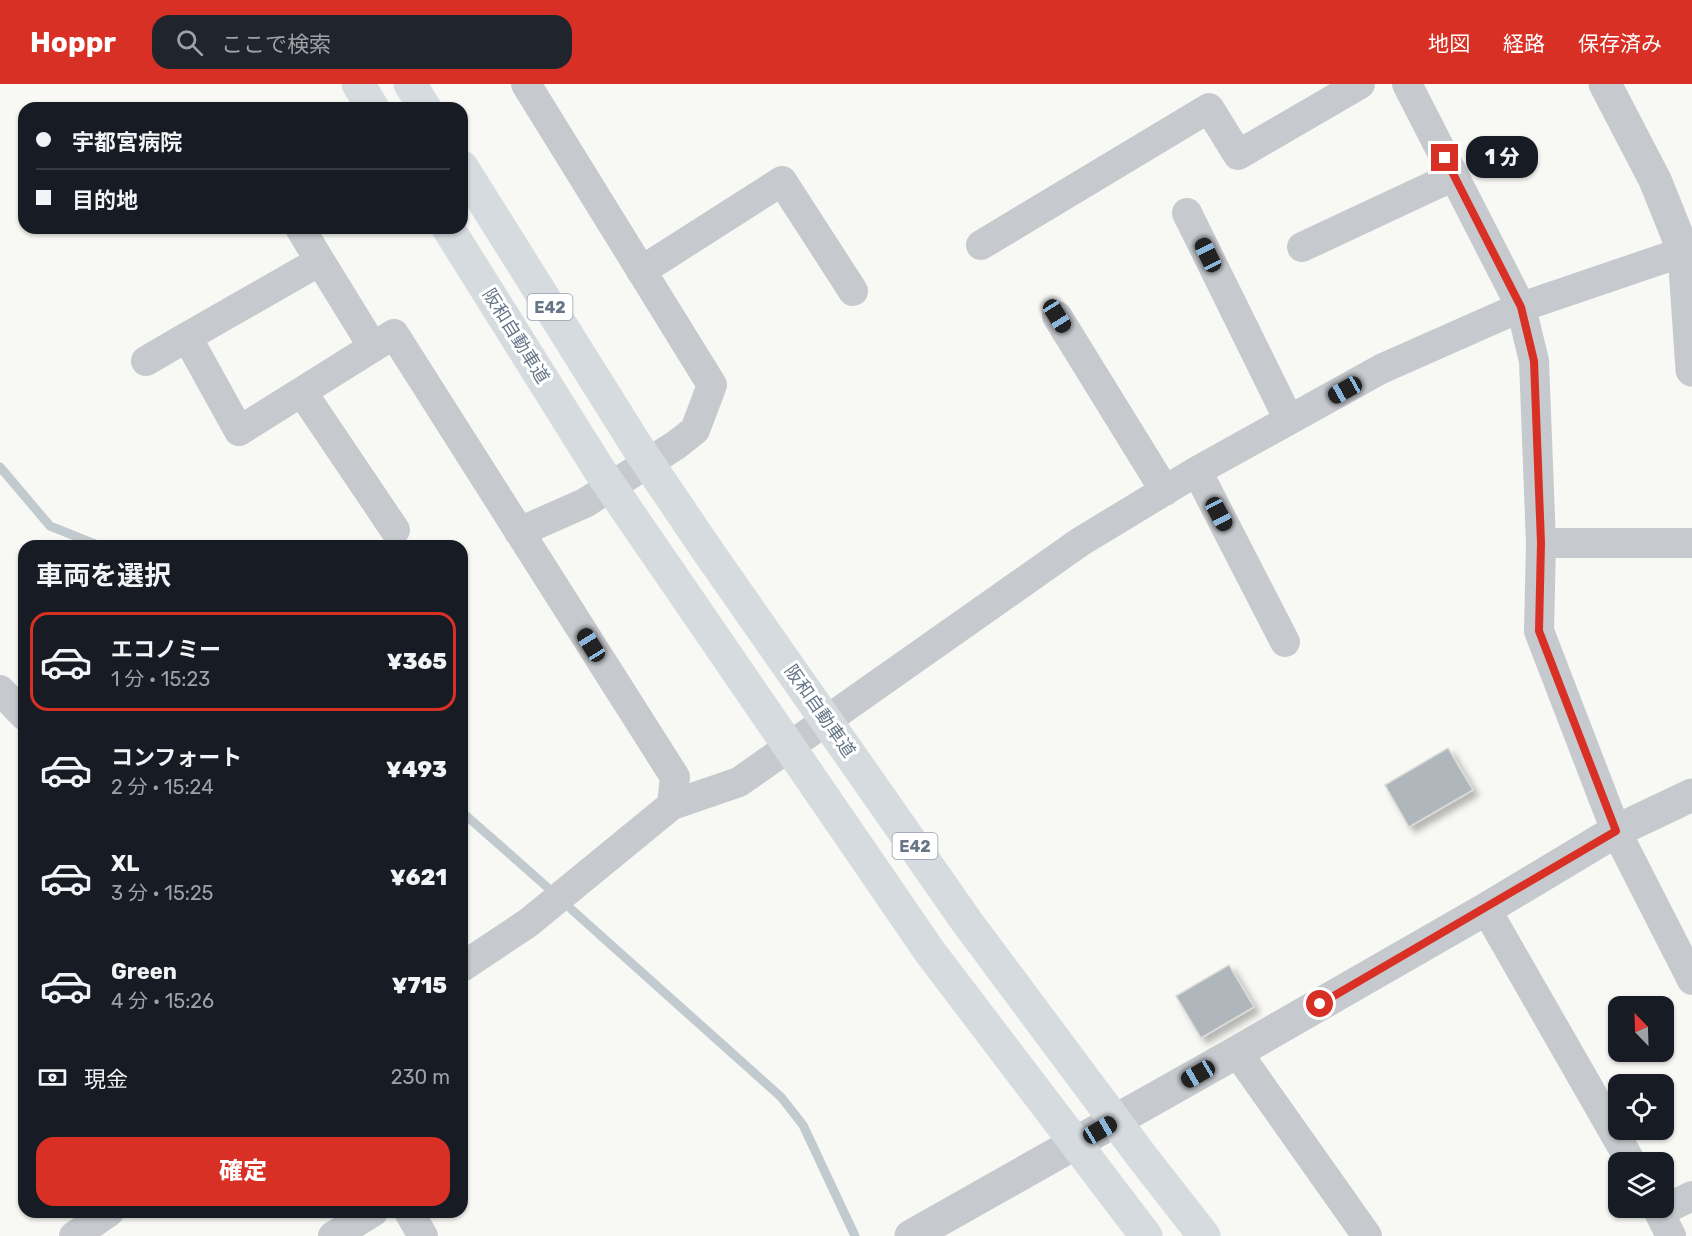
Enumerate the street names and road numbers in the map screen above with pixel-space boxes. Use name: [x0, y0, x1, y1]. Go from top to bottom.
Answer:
street label: 阪和自動車道: [478, 284, 554, 388]
road number: E42: [528, 294, 572, 320]
street label: 阪和自動車道: [780, 660, 860, 762]
road number: E42: [892, 833, 938, 859]

